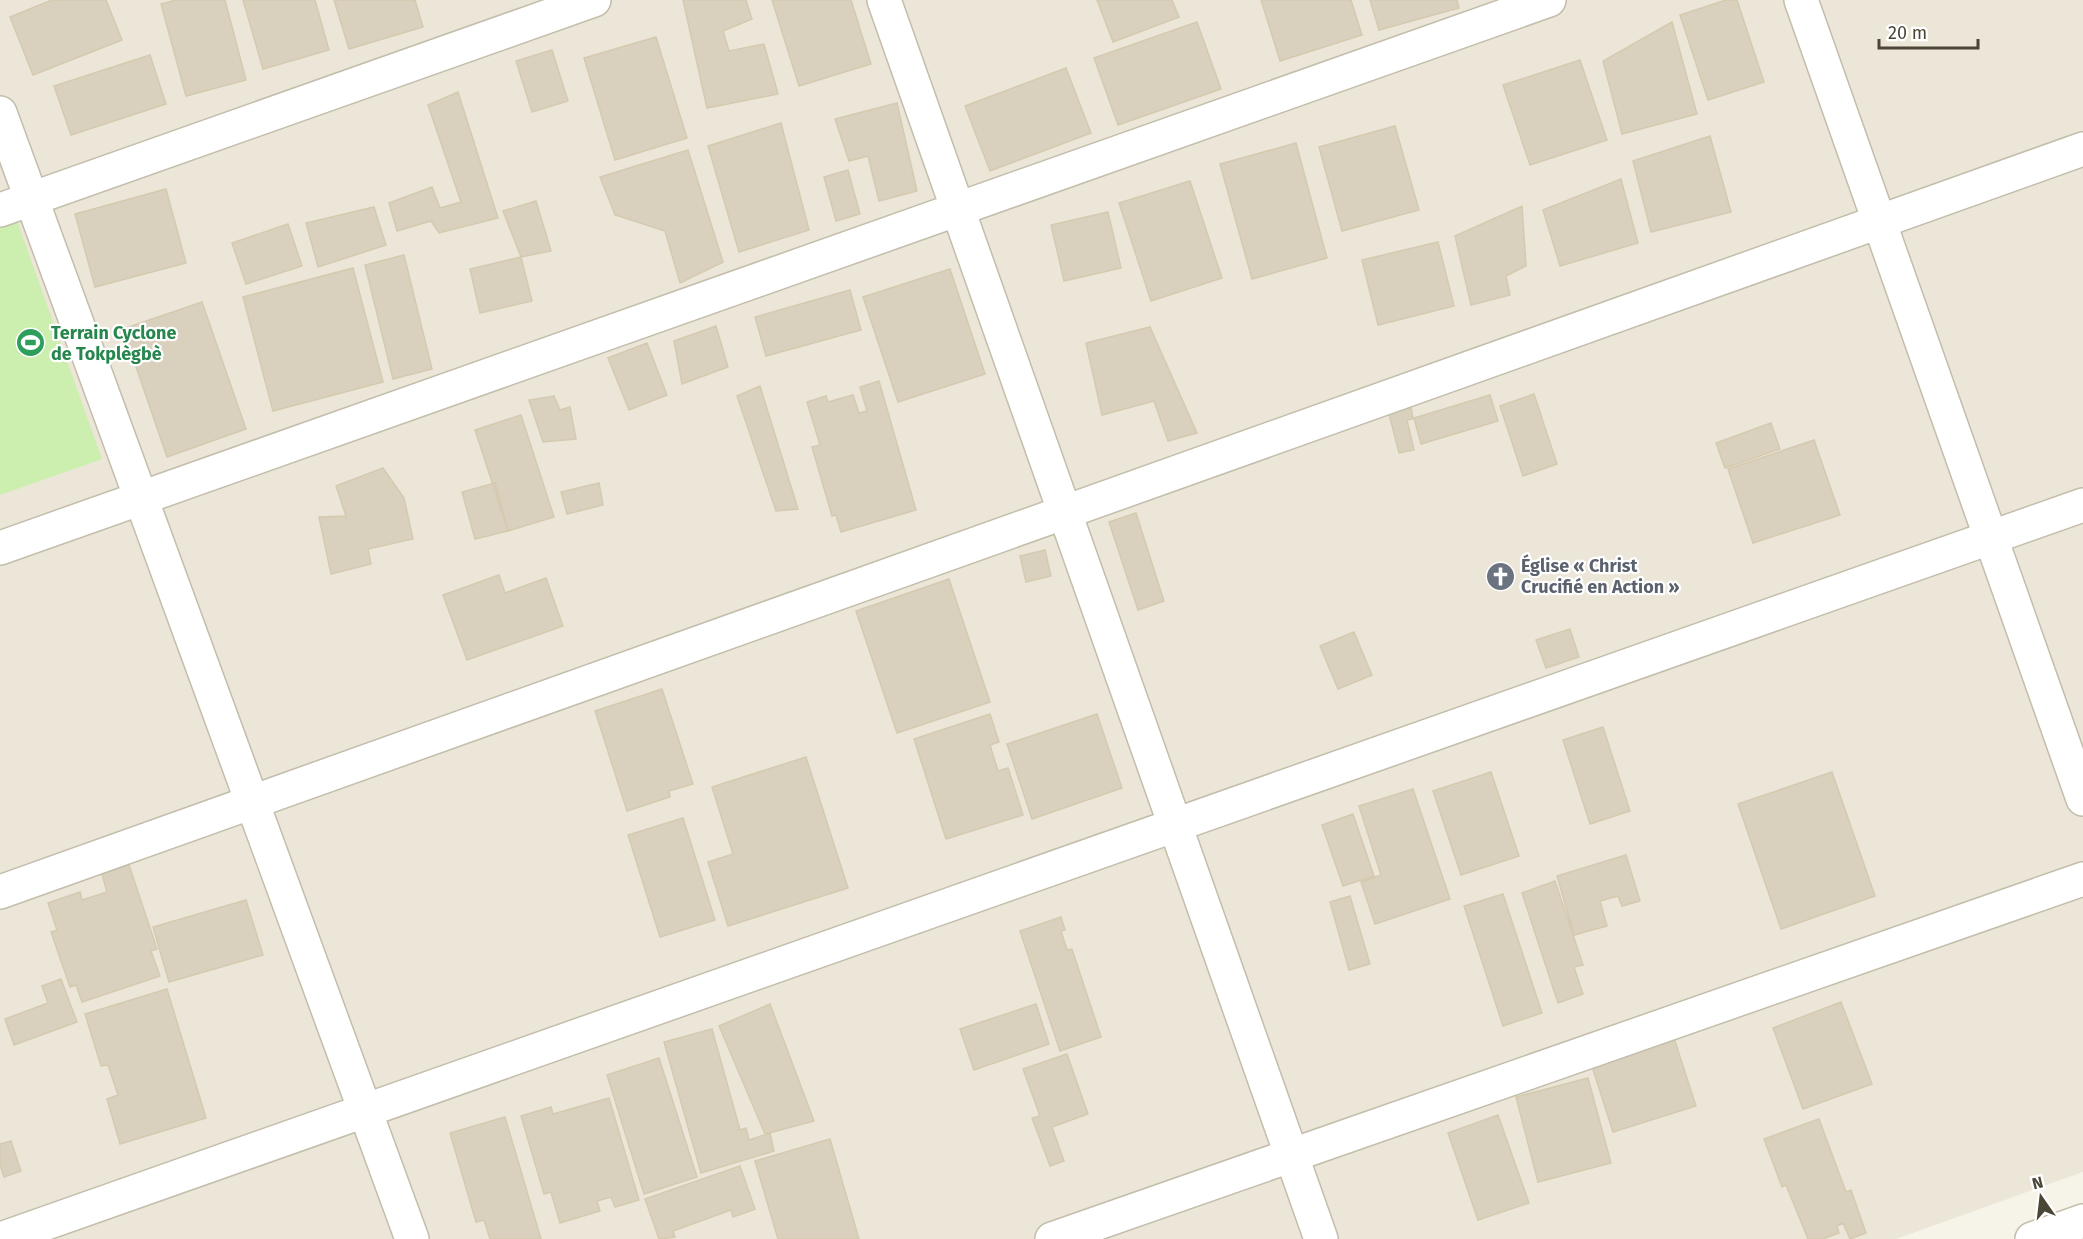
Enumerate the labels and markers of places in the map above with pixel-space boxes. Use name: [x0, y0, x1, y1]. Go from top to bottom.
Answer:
place label: Terrain Cyclone de Tokplègbè: [51, 322, 176, 365]
sports icon: Terrain Cyclone de Tokplègbè: [14, 327, 46, 359]
place label: Église « Christ Crucifié en Action »: [1521, 554, 1680, 598]
church icon: Église « Christ Crucifié en Action »: [1484, 560, 1516, 592]

